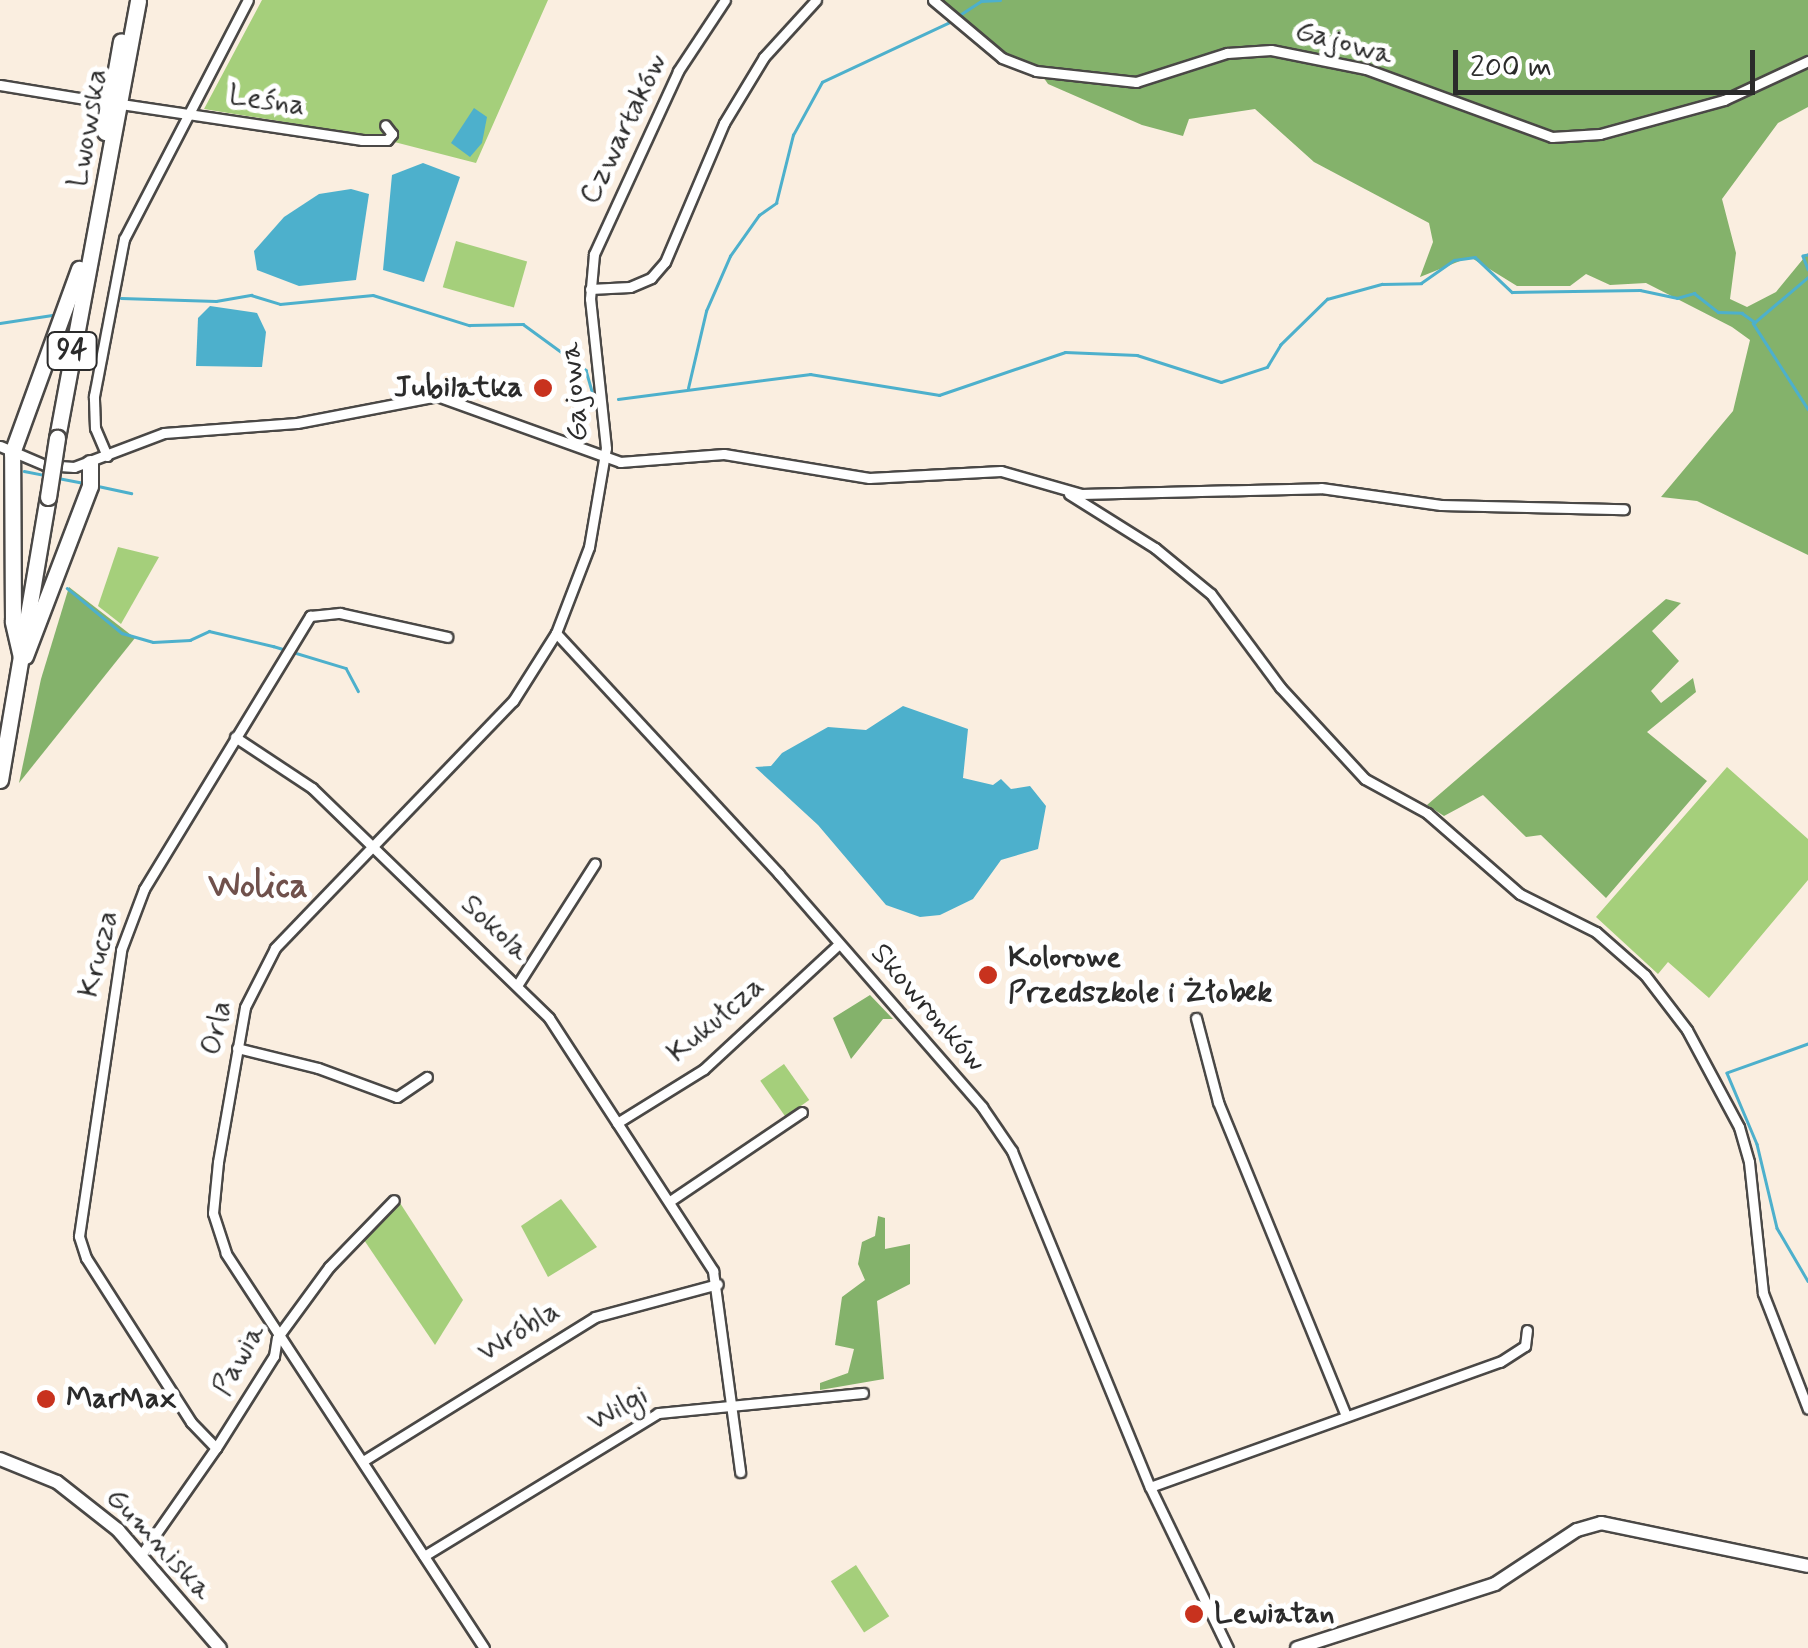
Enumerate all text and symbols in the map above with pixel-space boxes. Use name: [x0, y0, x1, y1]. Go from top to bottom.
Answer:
street label: Gajowa: [1291, 13, 1397, 73]
scale bar: [1458, 30, 1760, 92]
street label: Czwartaków: [572, 48, 676, 210]
text: 200 m: [1470, 48, 1552, 87]
street label: Lwowska: [60, 66, 116, 190]
street label: Leśna: [226, 77, 308, 125]
road number: 94: [44, 328, 100, 374]
street label: Gajowa: [553, 341, 597, 443]
place label: Jubilatka: [394, 370, 523, 406]
marker: Jubilatka: [532, 377, 554, 399]
district label: Wolica: [208, 865, 308, 907]
street label: Sokola: [453, 887, 537, 969]
street label: Krucza: [71, 907, 127, 1001]
street label: Skowronków: [862, 936, 994, 1080]
place label: Kolorowe Przedszkole i Żłobek: [1008, 940, 1272, 1010]
marker: Kolorowe Przedszkole i Żłobek: [977, 964, 999, 986]
street label: Kukułcza: [660, 969, 772, 1071]
street label: Orla: [193, 997, 241, 1059]
street label: Wróbla: [471, 1293, 567, 1371]
street label: Pawia: [205, 1318, 273, 1402]
street label: Wilgi: [581, 1378, 655, 1440]
place label: MarMax: [66, 1381, 176, 1417]
marker: MarMax: [35, 1388, 57, 1410]
street label: Gumniska: [98, 1480, 220, 1608]
place label: Lewiatan: [1214, 1596, 1335, 1632]
marker: Lewiatan: [1183, 1603, 1205, 1625]

